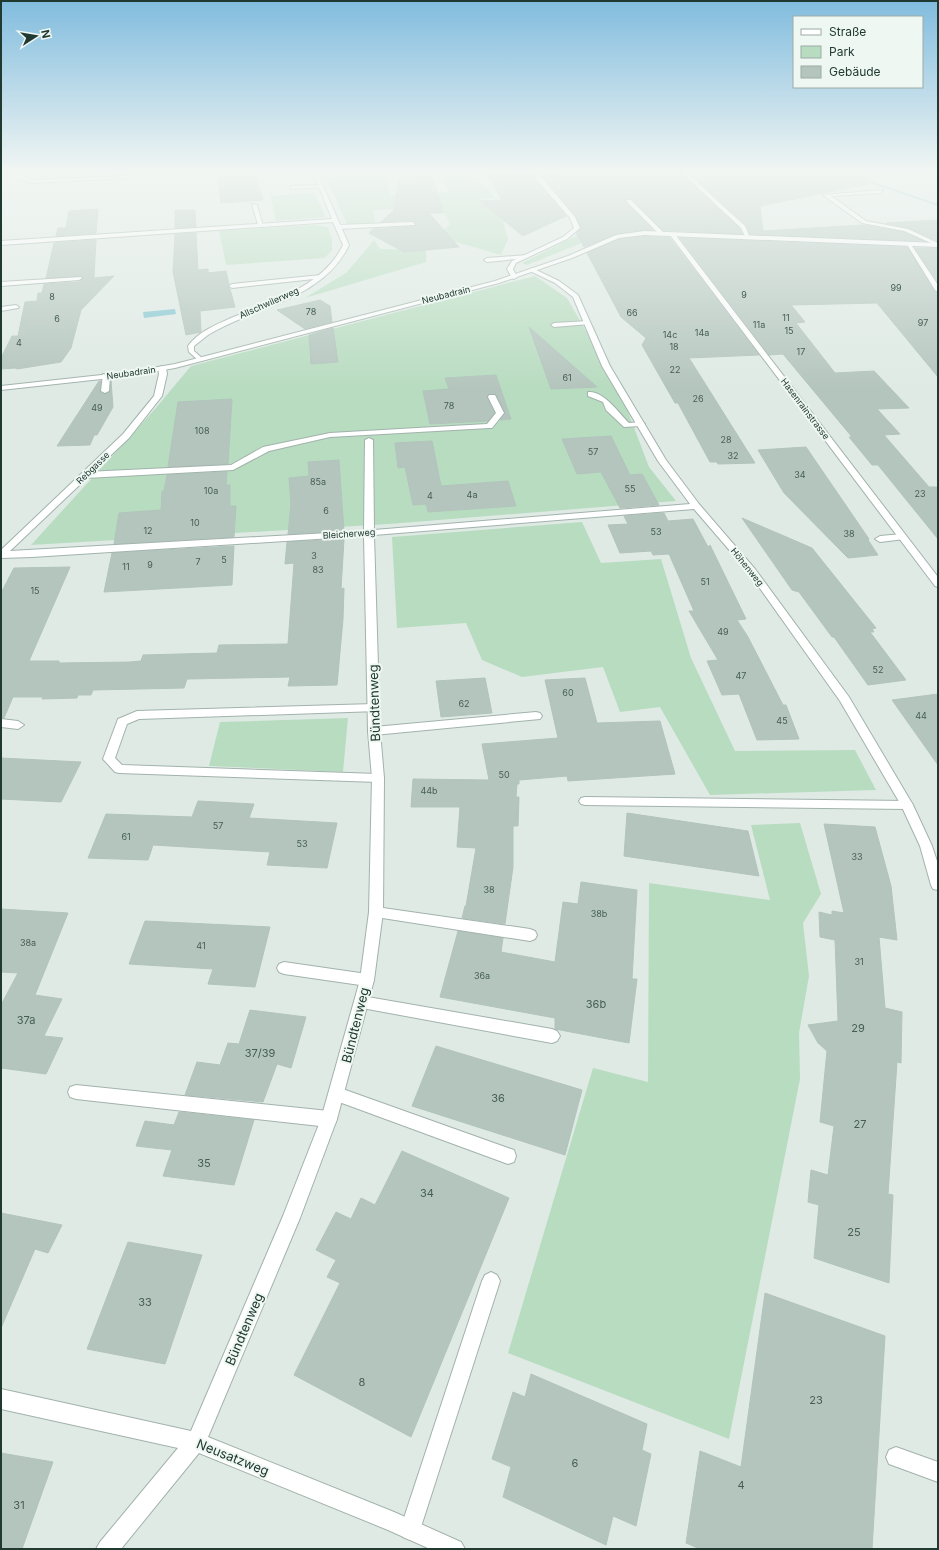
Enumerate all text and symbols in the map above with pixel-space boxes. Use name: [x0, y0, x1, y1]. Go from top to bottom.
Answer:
north arrow: [16, 16, 56, 56]
legend: [793, 16, 923, 88]
text: Straße: [829, 24, 866, 39]
text: N: [38, 28, 54, 39]
text: Park: [829, 44, 855, 59]
text: Gebäude: [829, 64, 881, 79]
house number: 99: [890, 282, 902, 293]
street label: Neubadrain: [421, 283, 471, 306]
street label: Allschwilerweg: [237, 284, 300, 321]
house number: 9: [741, 289, 747, 300]
house number: 8: [49, 291, 55, 302]
house number: 78: [306, 306, 317, 317]
house number: 66: [626, 307, 638, 318]
house number: 11: [782, 312, 790, 323]
house number: 6: [54, 313, 60, 324]
house number: 97: [918, 317, 928, 328]
house number: 11a: [753, 319, 765, 330]
house number: 15: [784, 325, 794, 336]
house number: 14a: [695, 327, 709, 338]
house number: 14c: [663, 329, 677, 340]
house number: 4: [16, 337, 22, 348]
house number: 18: [669, 341, 679, 352]
house number: 17: [797, 346, 805, 357]
street label: Neubadrain: [106, 364, 156, 381]
house number: 22: [670, 364, 680, 375]
house number: 61: [562, 372, 572, 383]
street label: Hasenrainstrasse: [779, 376, 832, 442]
house number: 26: [692, 393, 704, 404]
house number: 78: [444, 400, 455, 411]
house number: 49: [91, 402, 103, 413]
house number: 108: [195, 425, 210, 436]
house number: 28: [720, 434, 732, 445]
house number: 57: [588, 446, 598, 457]
street label: Rebgasse: [74, 449, 111, 486]
house number: 32: [727, 450, 739, 461]
house number: 34: [794, 469, 806, 480]
house number: 85a: [310, 476, 326, 487]
house number: 55: [625, 483, 635, 494]
house number: 10a: [204, 485, 218, 496]
house number: 23: [914, 488, 926, 499]
house number: 4a: [467, 489, 477, 500]
house number: 4: [427, 490, 433, 501]
house number: 6: [323, 505, 329, 516]
house number: 10: [190, 517, 200, 528]
house number: 12: [143, 525, 153, 536]
street label: Bleicherweg: [322, 526, 376, 541]
house number: 53: [650, 526, 662, 537]
house number: 38: [843, 528, 855, 539]
street label: Höhenweg: [729, 545, 766, 588]
house number: 3: [311, 550, 317, 561]
house number: 5: [221, 554, 227, 565]
house number: 7: [195, 556, 201, 567]
house number: 9: [147, 559, 153, 570]
house number: 11: [122, 561, 130, 572]
house number: 83: [312, 564, 324, 575]
house number: 51: [700, 576, 710, 587]
house number: 15: [30, 585, 40, 596]
house number: 49: [717, 626, 729, 637]
street label: Bündtenweg: [365, 664, 383, 742]
house number: 52: [873, 664, 883, 675]
house number: 47: [736, 670, 746, 681]
house number: 60: [562, 687, 574, 698]
house number: 62: [458, 698, 470, 709]
house number: 44: [915, 710, 927, 721]
house number: 45: [776, 715, 788, 726]
house number: 50: [498, 769, 510, 780]
house number: 44b: [420, 785, 438, 796]
house number: 57: [213, 820, 223, 831]
house number: 61: [121, 831, 131, 842]
house number: 53: [296, 838, 308, 849]
house number: 33: [851, 851, 863, 862]
house number: 38: [483, 884, 495, 895]
house number: 38b: [591, 908, 608, 919]
house number: 38a: [20, 937, 36, 948]
house number: 41: [196, 940, 206, 951]
house number: 31: [854, 956, 864, 967]
house number: 36a: [474, 970, 490, 981]
street label: Bündtenweg: [338, 986, 372, 1064]
house number: 36b: [586, 997, 606, 1011]
house number: 37a: [17, 1013, 35, 1027]
house number: 29: [851, 1021, 865, 1035]
house number: 37/39: [245, 1046, 275, 1060]
house number: 36: [491, 1091, 505, 1105]
house number: 27: [854, 1117, 866, 1131]
house number: 35: [197, 1156, 211, 1170]
house number: 34: [420, 1186, 434, 1200]
house number: 25: [847, 1225, 861, 1239]
street label: Bündtenweg: [222, 1290, 266, 1368]
house number: 33: [138, 1295, 152, 1309]
house number: 8: [359, 1375, 366, 1389]
house number: 23: [809, 1393, 823, 1407]
street label: Neusatzweg: [194, 1435, 272, 1479]
house number: 6: [572, 1456, 579, 1470]
house number: 4: [737, 1478, 745, 1492]
house number: 31: [13, 1498, 25, 1512]

